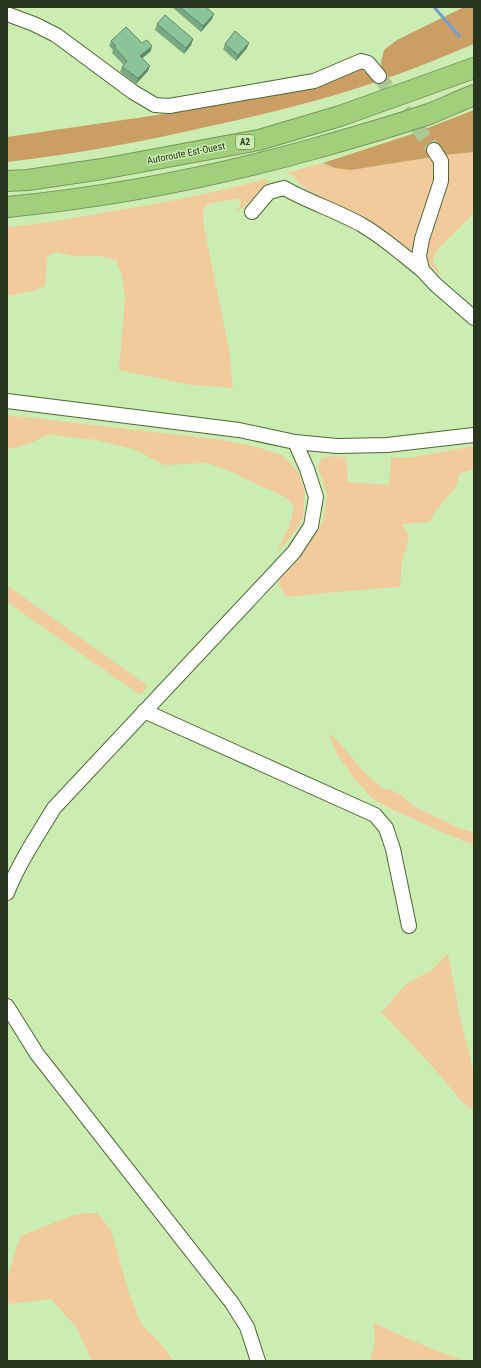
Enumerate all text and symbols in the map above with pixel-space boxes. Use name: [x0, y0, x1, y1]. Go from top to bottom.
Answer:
road number: A2: [236, 135, 254, 149]
street label: Autoroute Est-Ouest: [146, 140, 226, 166]

